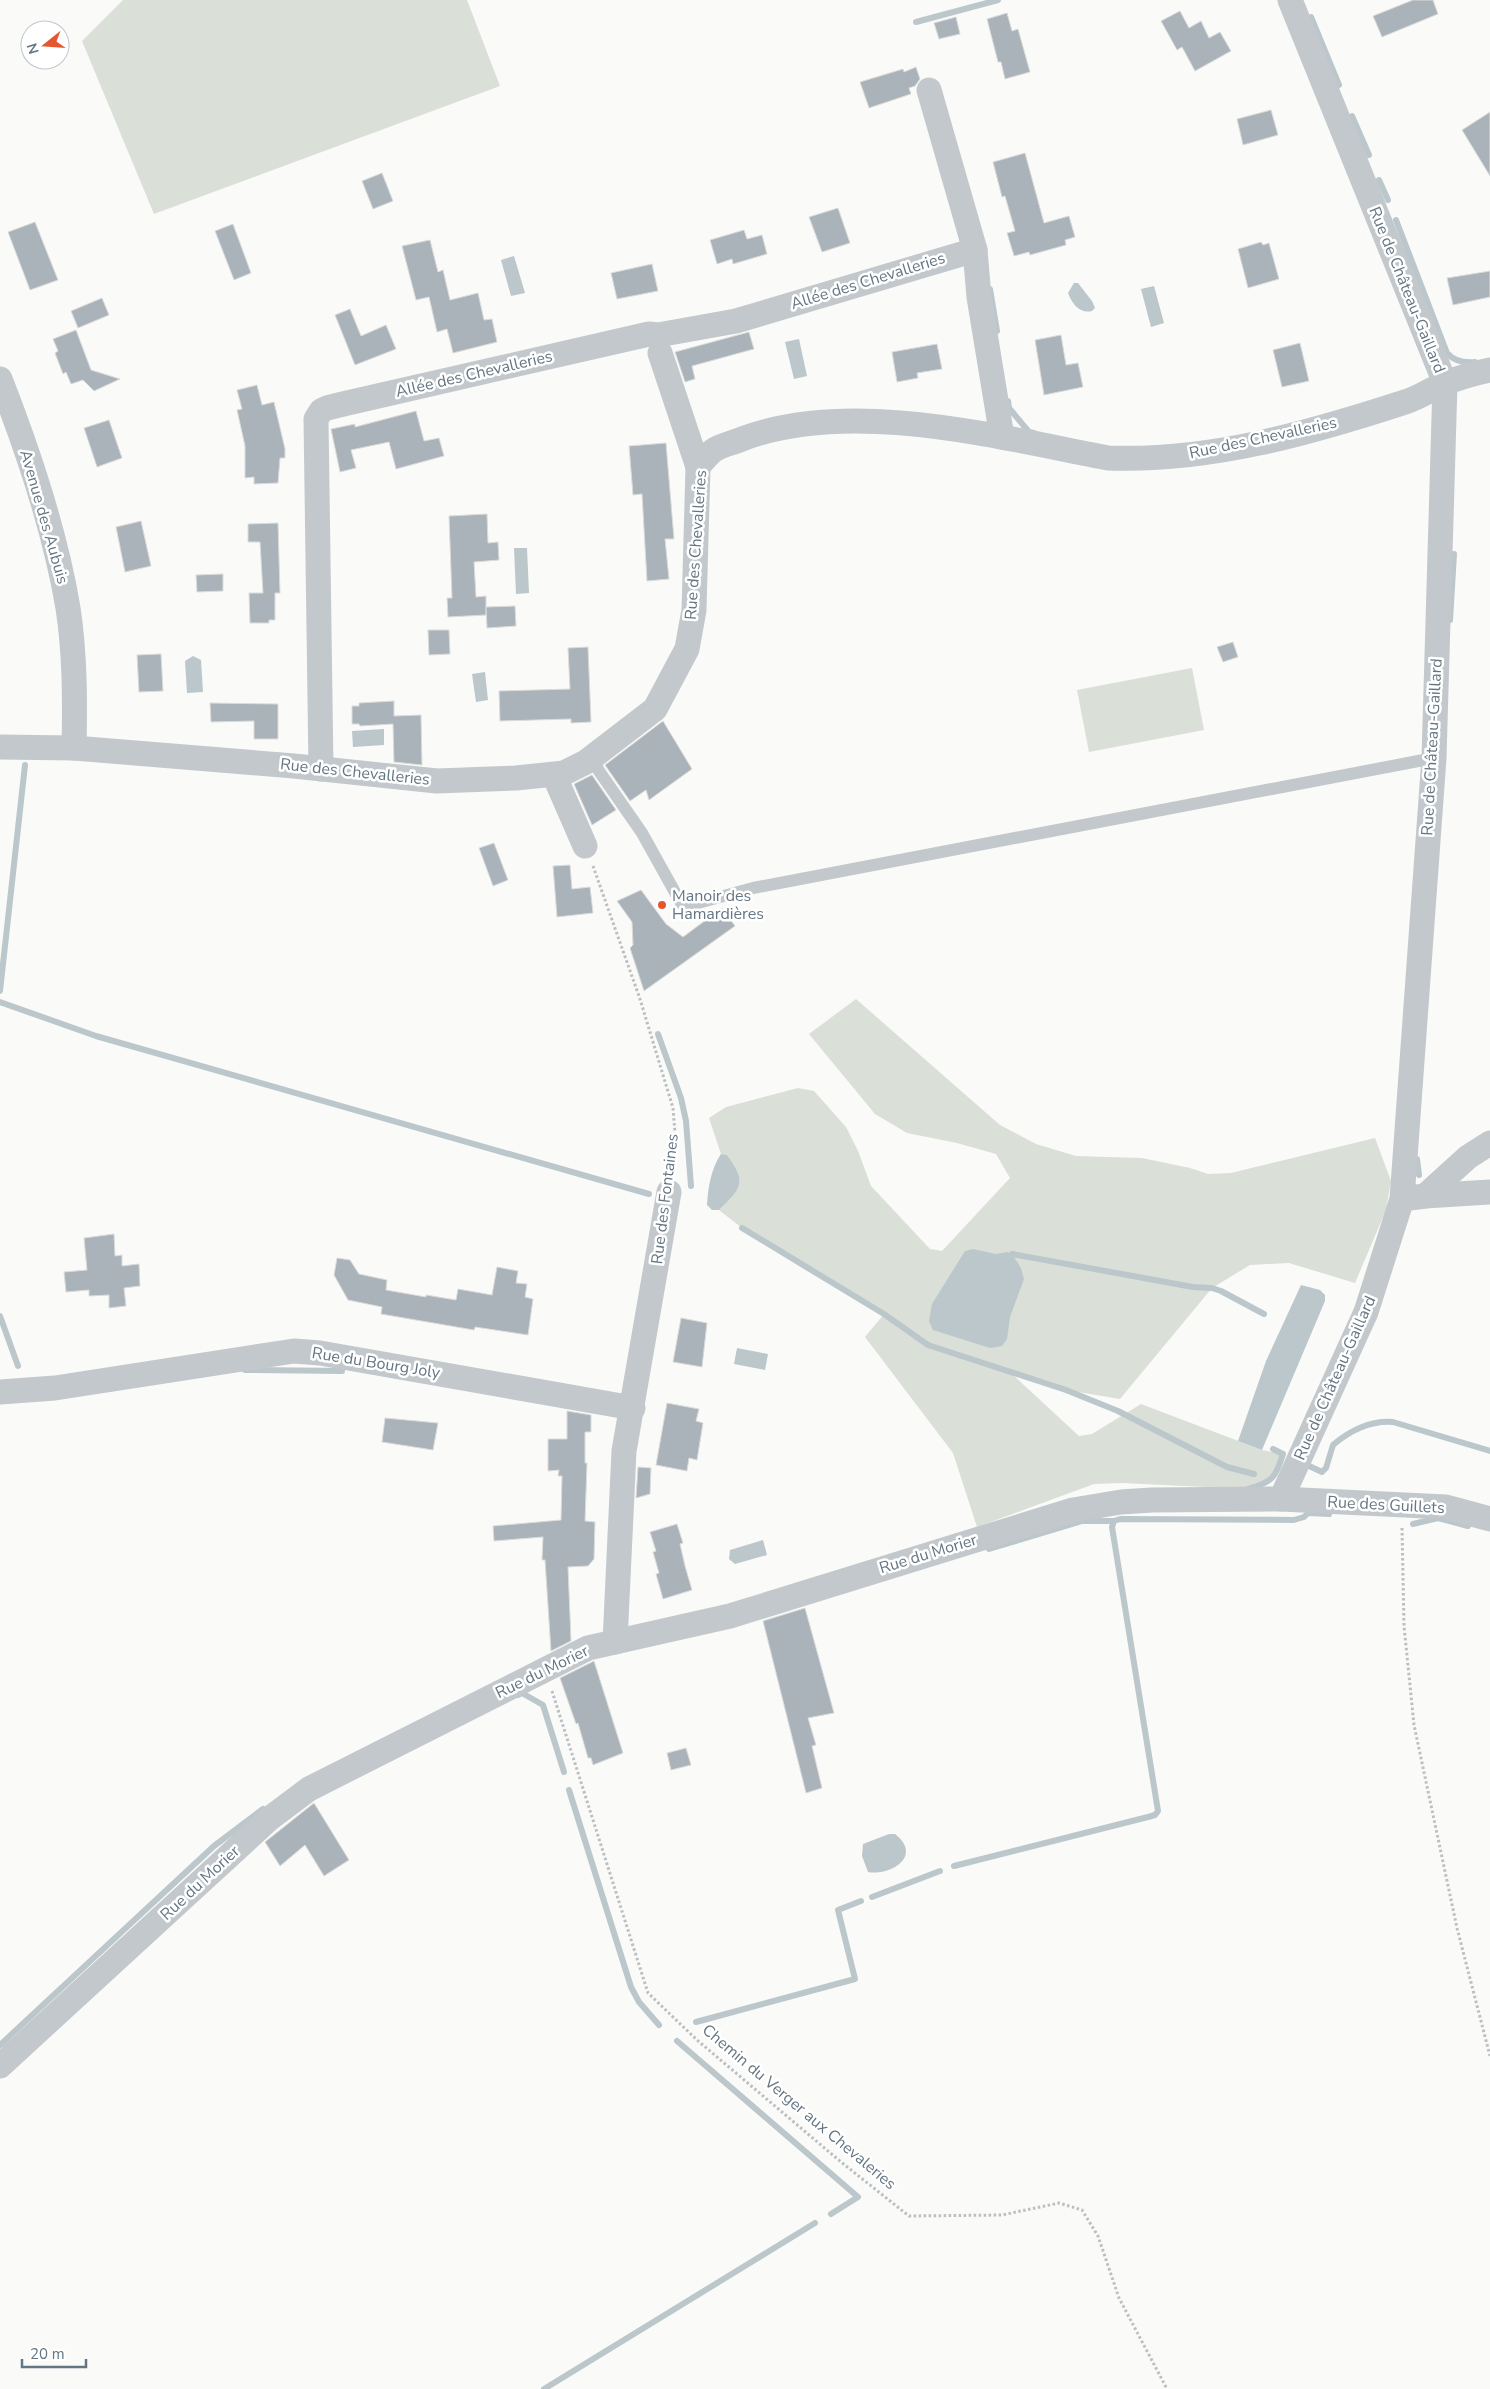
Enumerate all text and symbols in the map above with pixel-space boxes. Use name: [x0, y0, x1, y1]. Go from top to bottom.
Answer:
north arrow: [20, 20, 70, 70]
text: N: [22, 41, 44, 56]
street label: Rue de Château-Gaillard: [1364, 204, 1450, 376]
street label: Allée des Chevalleries: [788, 247, 948, 315]
street label: Allée des Chevalleries: [393, 345, 555, 403]
street label: Rue des Chevalleries: [1187, 412, 1339, 464]
street label: Avenue des Aubuis: [14, 447, 74, 587]
street label: Rue des Chevalleries: [680, 469, 712, 621]
street label: Rue de Château-Gaillard: [1416, 658, 1448, 836]
street label: Rue des Chevalleries: [279, 753, 431, 791]
place label: Manoir des Hamardières: [672, 885, 764, 925]
marker: Manoir des Hamardières: [656, 899, 668, 911]
street label: Rue des Fontaines: [646, 1132, 684, 1266]
street label: Rue de Château-Gaillard: [1289, 1292, 1381, 1464]
street label: Rue du Bourg Joly: [310, 1342, 442, 1384]
street label: Rue des Guillets: [1327, 1491, 1445, 1519]
street label: Rue du Morier: [876, 1529, 980, 1579]
street label: Rue du Morier: [492, 1640, 592, 1704]
street label: Rue du Morier: [156, 1840, 245, 1925]
street label: Chemin du Verger aux Chevaleries: [697, 2019, 901, 2195]
scale bar: [22, 2336, 86, 2368]
text: 20 m: [30, 2344, 65, 2364]

